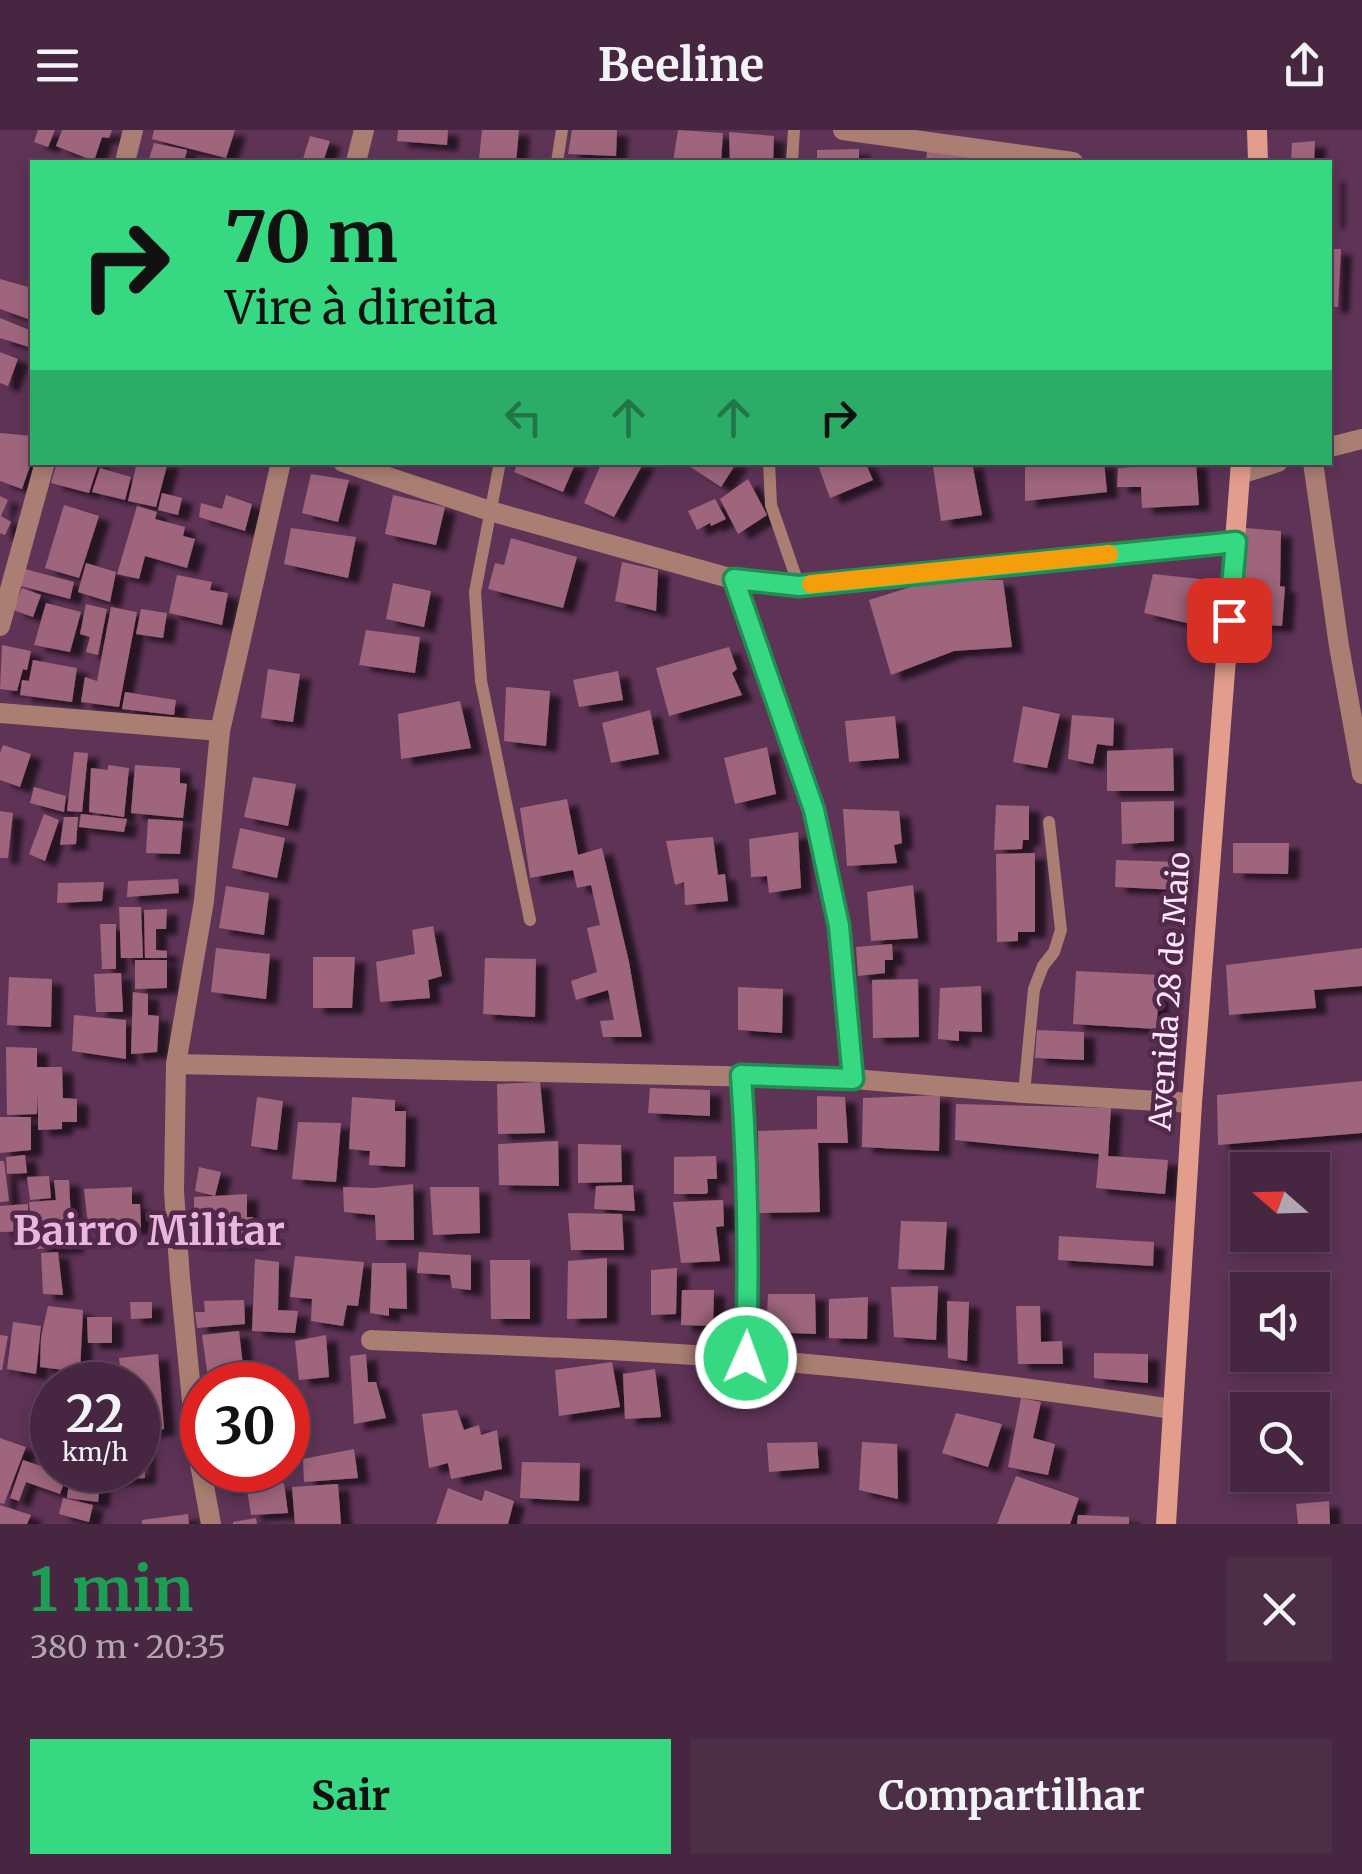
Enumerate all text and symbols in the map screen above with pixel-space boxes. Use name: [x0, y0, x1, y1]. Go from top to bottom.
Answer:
text: Beeline: [598, 37, 764, 93]
icon: menu: [30, 38, 85, 93]
icon: share: [1277, 38, 1332, 93]
text: 70 m: [225, 193, 398, 281]
icon: right: [60, 200, 190, 330]
text: Vire à direita: [225, 280, 498, 336]
icon: left: [496, 390, 551, 445]
icon: ahead: [601, 390, 656, 445]
icon: ahead: [706, 390, 761, 445]
icon: right: [811, 390, 866, 445]
pin: [1187, 578, 1272, 663]
icon: arrive: [1202, 593, 1257, 648]
street label: Avenida 28 de Maio: [1140, 850, 1198, 1132]
north arrow: [1230, 1152, 1330, 1252]
map controls: [1230, 1152, 1330, 1492]
district label: Bairro Militar: [13, 1206, 285, 1256]
button: sound: [1230, 1272, 1330, 1372]
position arrow: [694, 1306, 798, 1410]
speed limit sign: 30: [180, 1362, 310, 1492]
text: 22: [66, 1383, 124, 1446]
button: search: [1230, 1392, 1330, 1492]
text: km/h: [62, 1436, 128, 1468]
text: 1 min: [30, 1552, 193, 1627]
button: close: [1227, 1557, 1332, 1662]
text: 380 m · 20:35: [30, 1627, 226, 1667]
button: Sair: [30, 1739, 671, 1854]
button: Compartilhar: [691, 1739, 1332, 1854]

